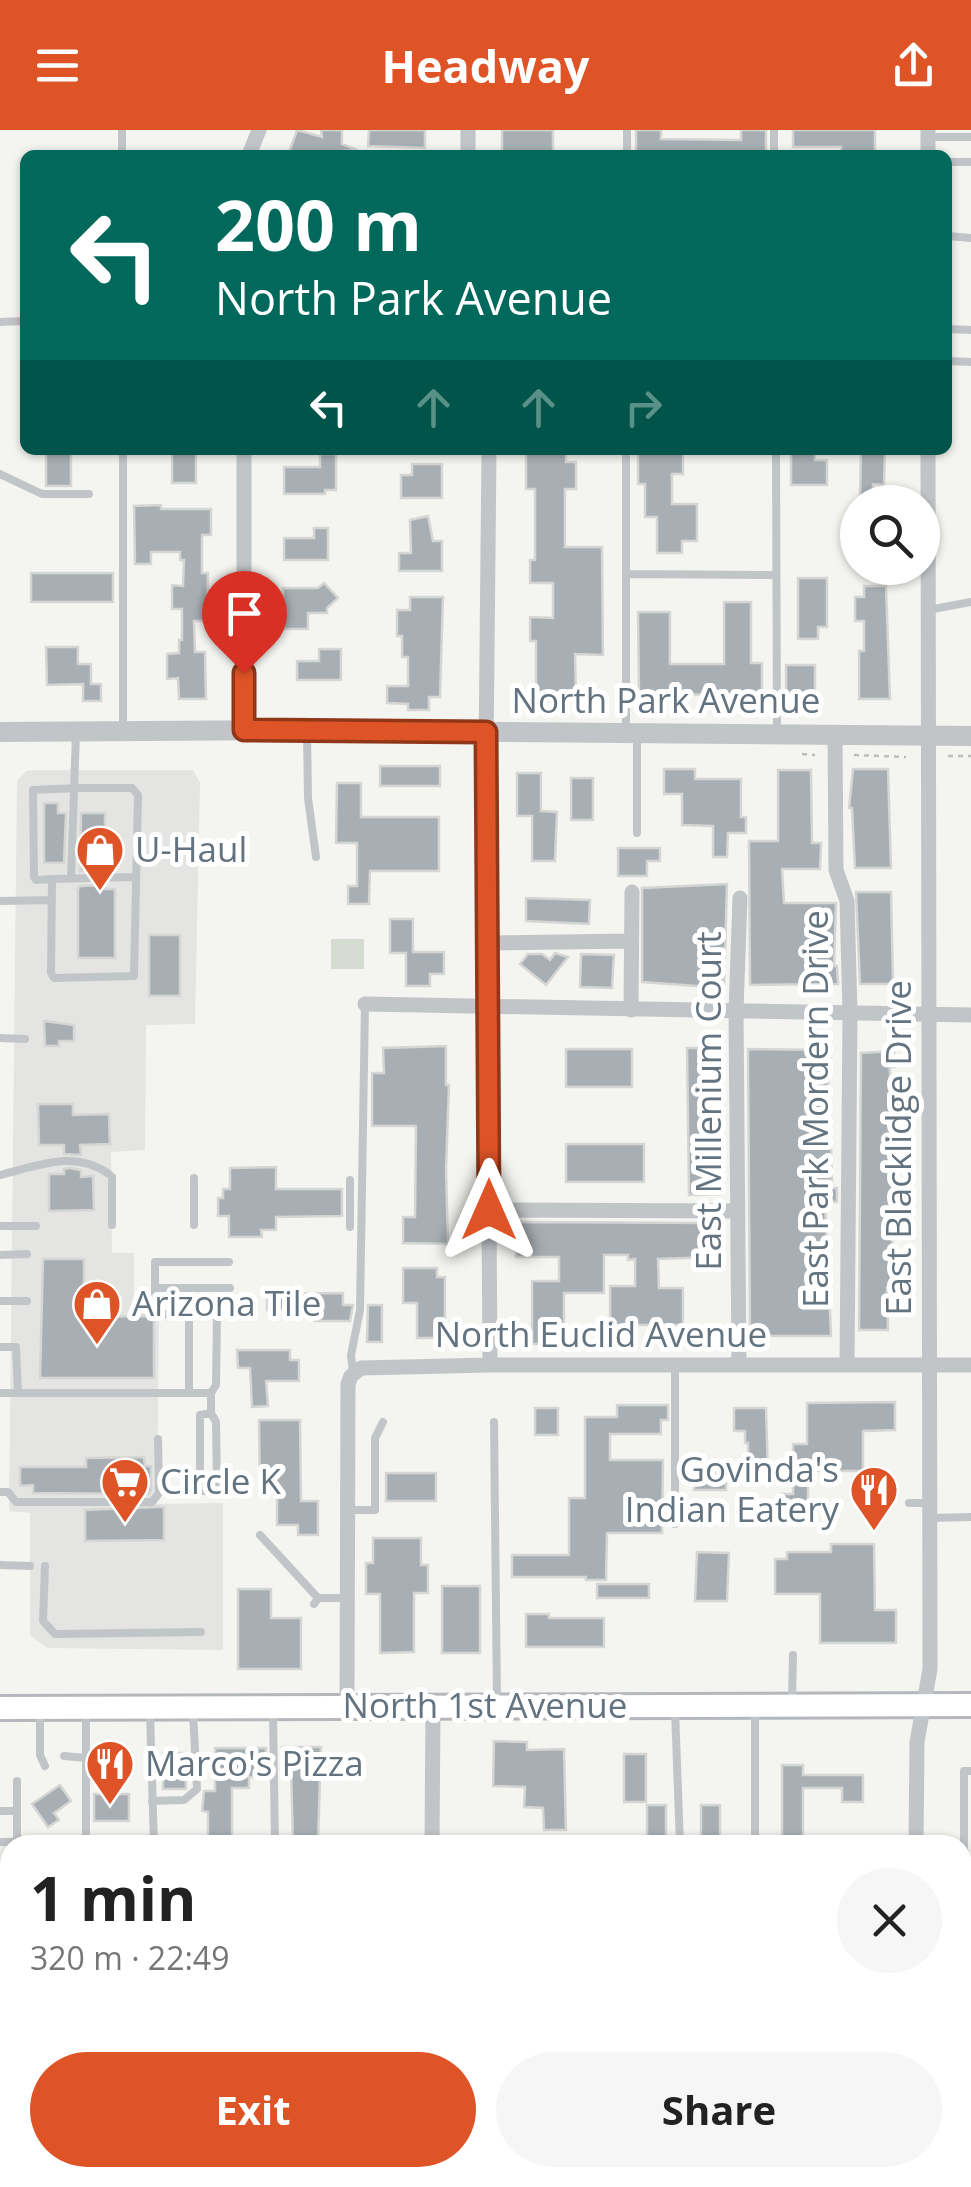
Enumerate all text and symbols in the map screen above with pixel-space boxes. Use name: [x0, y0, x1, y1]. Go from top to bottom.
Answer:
text: Headway: [382, 35, 589, 96]
icon: menu: [30, 38, 85, 93]
icon: share: [886, 38, 941, 93]
text: 200 m: [215, 176, 422, 272]
icon: left: [50, 190, 180, 320]
text: North Park Avenue: [215, 267, 612, 328]
icon: left: [301, 380, 356, 435]
icon: ahead: [406, 380, 461, 435]
icon: ahead: [511, 380, 566, 435]
icon: right: [616, 380, 671, 435]
map controls: [840, 485, 940, 585]
button: search: [840, 485, 940, 585]
pin: [202, 571, 287, 674]
icon: arrive: [217, 586, 272, 641]
street label: North Park Avenue: [512, 676, 820, 723]
shop icon: U-Haul: [74, 824, 126, 892]
place label: U-Haul: [135, 825, 247, 872]
street label: East Park Mordern Drive: [791, 910, 838, 1308]
street label: East Millenium Court: [684, 931, 731, 1271]
street label: East Blacklidge Drive: [874, 980, 921, 1316]
position arrow: [437, 1158, 541, 1262]
shop icon: Arizona Tile: [71, 1278, 123, 1346]
place label: Arizona Tile: [132, 1279, 321, 1326]
street label: North Euclid Avenue: [435, 1310, 767, 1357]
place label: Govinda's Indian Eatery: [625, 1445, 839, 1532]
supermarket icon: Circle K: [99, 1456, 151, 1524]
place label: Circle K: [160, 1457, 282, 1504]
restaurant icon: Govinda's Indian Eatery: [848, 1464, 900, 1532]
street label: North 1st Avenue: [343, 1681, 627, 1728]
restaurant icon: Marco's Pizza: [84, 1738, 136, 1806]
place label: Marco's Pizza: [145, 1739, 364, 1786]
text: 1 min: [30, 1857, 197, 1939]
button: close: [837, 1868, 942, 1973]
text: 320 m · 22:49: [30, 1936, 229, 1979]
button: Exit: [30, 2052, 476, 2167]
button: Share: [496, 2052, 942, 2167]

